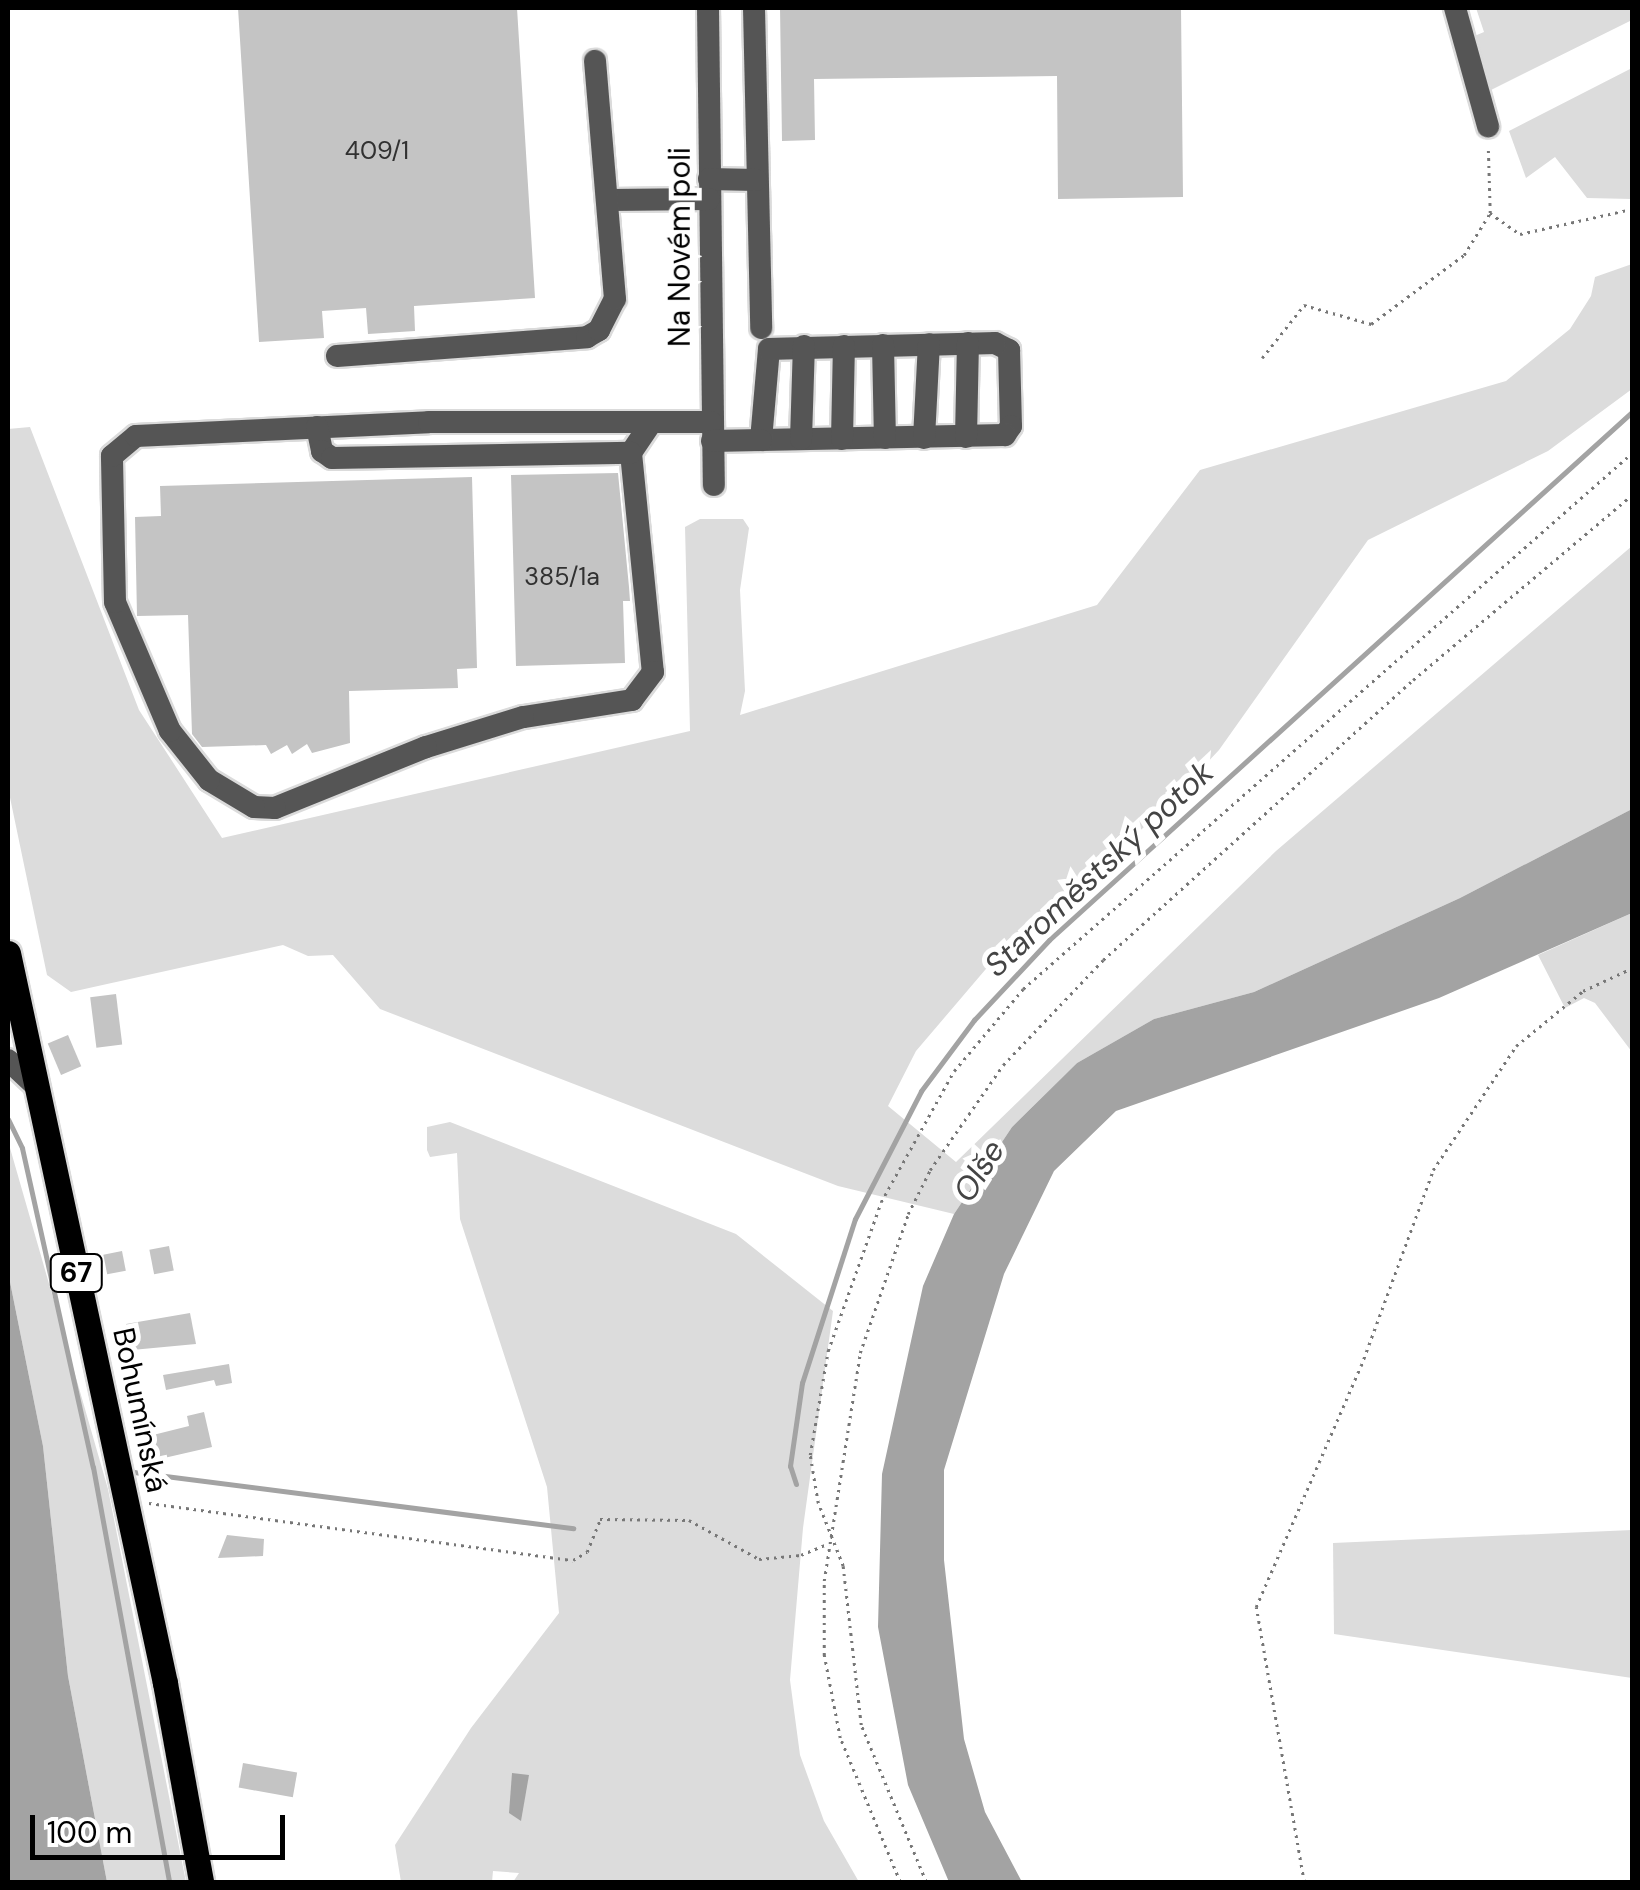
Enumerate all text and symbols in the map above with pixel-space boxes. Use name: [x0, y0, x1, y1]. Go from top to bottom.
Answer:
house number: 409/1: [345, 136, 409, 166]
street label: Na Novém poli: [662, 147, 698, 347]
house number: 385/1a: [524, 562, 600, 592]
water label: Staroměstský potok: [977, 753, 1221, 985]
water label: Olše: [945, 1133, 1013, 1209]
road number: 67: [48, 1250, 104, 1296]
street label: Bohumínská: [105, 1324, 175, 1496]
scale bar: [35, 1795, 290, 1857]
text: 100 m: [47, 1813, 132, 1852]

